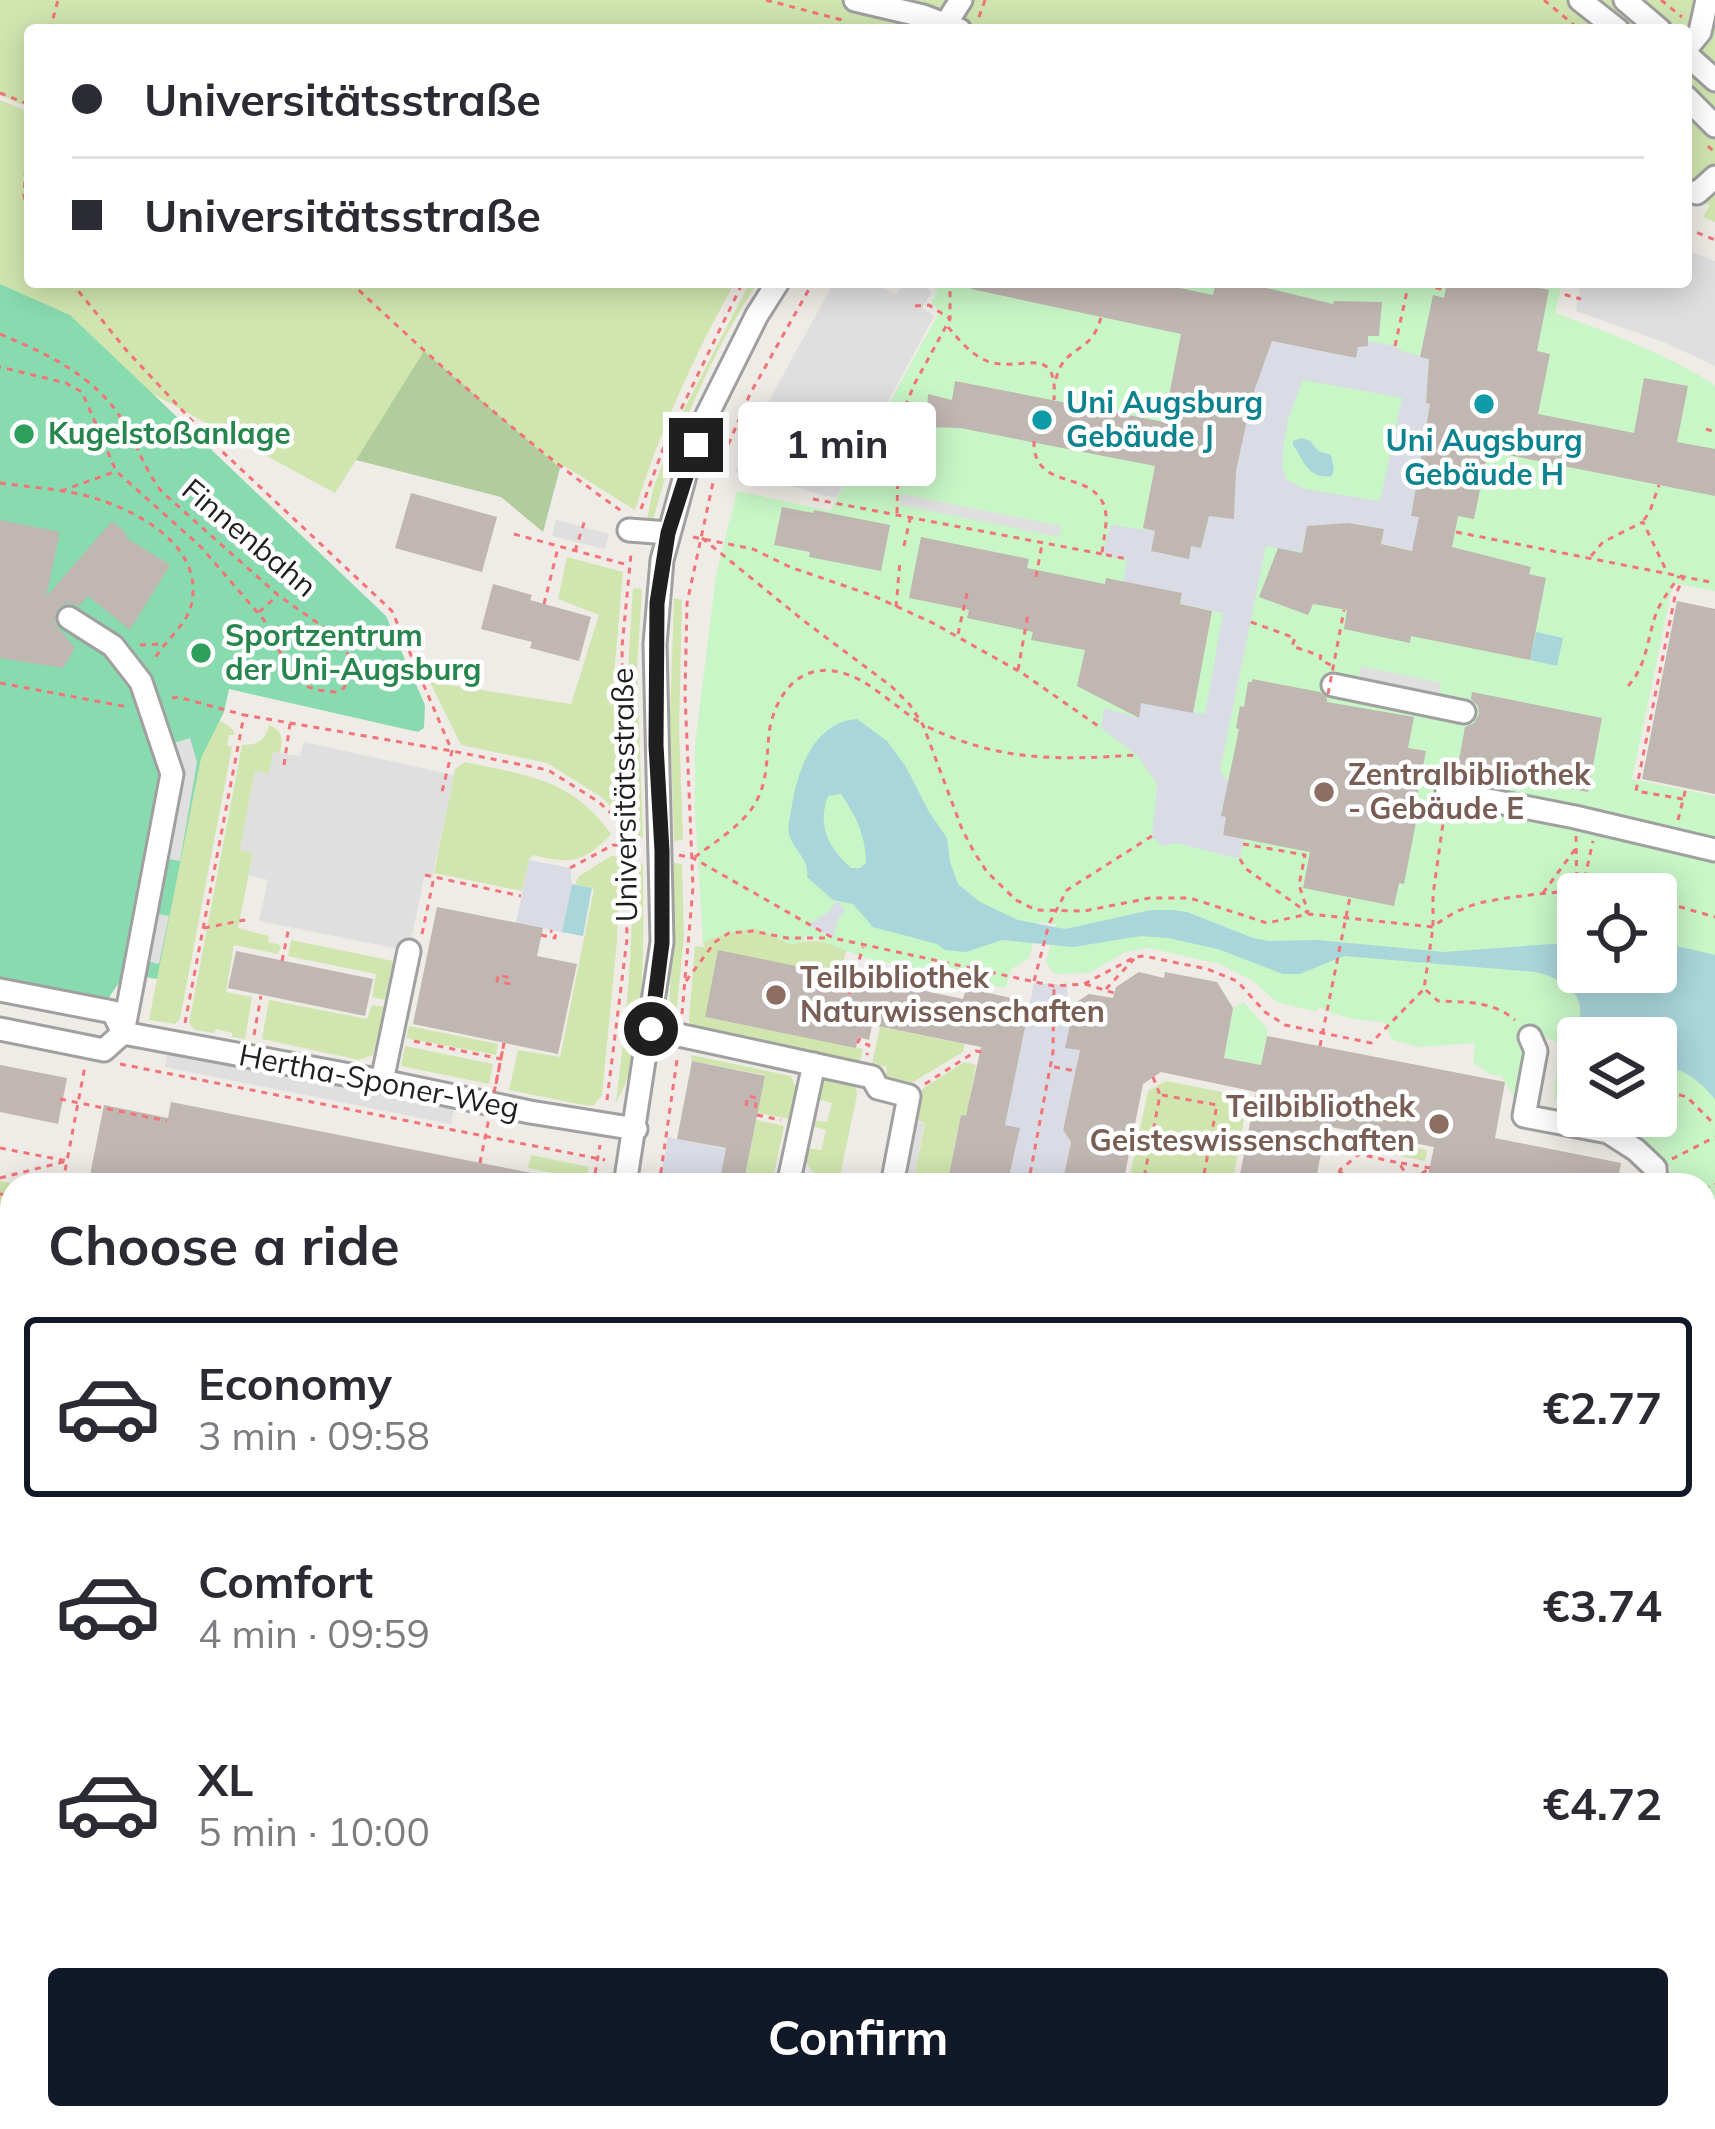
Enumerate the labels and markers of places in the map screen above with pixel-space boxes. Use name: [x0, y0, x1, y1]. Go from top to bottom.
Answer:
place label: Uni Augsburg Gebäude J: [1066, 383, 1263, 455]
marker: Uni Augsburg Gebäude H: [1471, 391, 1497, 417]
marker: Uni Augsburg Gebäude J: [1029, 407, 1055, 433]
place label: Kugelstoßanlage: [48, 414, 291, 452]
marker: Kugelstoßanlage: [11, 421, 37, 447]
place label: Uni Augsburg Gebäude H: [1385, 421, 1583, 493]
place label: Sportzentrum der Uni-Augsburg: [225, 616, 482, 688]
marker: Sportzentrum der Uni-Augsburg: [188, 640, 214, 666]
place label: Zentralbibliothek - Gebäude E: [1348, 755, 1592, 827]
marker: Zentralbibliothek - Gebäude E: [1311, 779, 1337, 805]
place label: Teilbibliothek Naturwissenschaften: [800, 958, 1105, 1030]
marker: Teilbibliothek Naturwissenschaften: [763, 982, 789, 1008]
place label: Teilbibliothek Geisteswissenschaften: [1090, 1087, 1416, 1159]
marker: Teilbibliothek Geisteswissenschaften: [1426, 1111, 1452, 1137]

